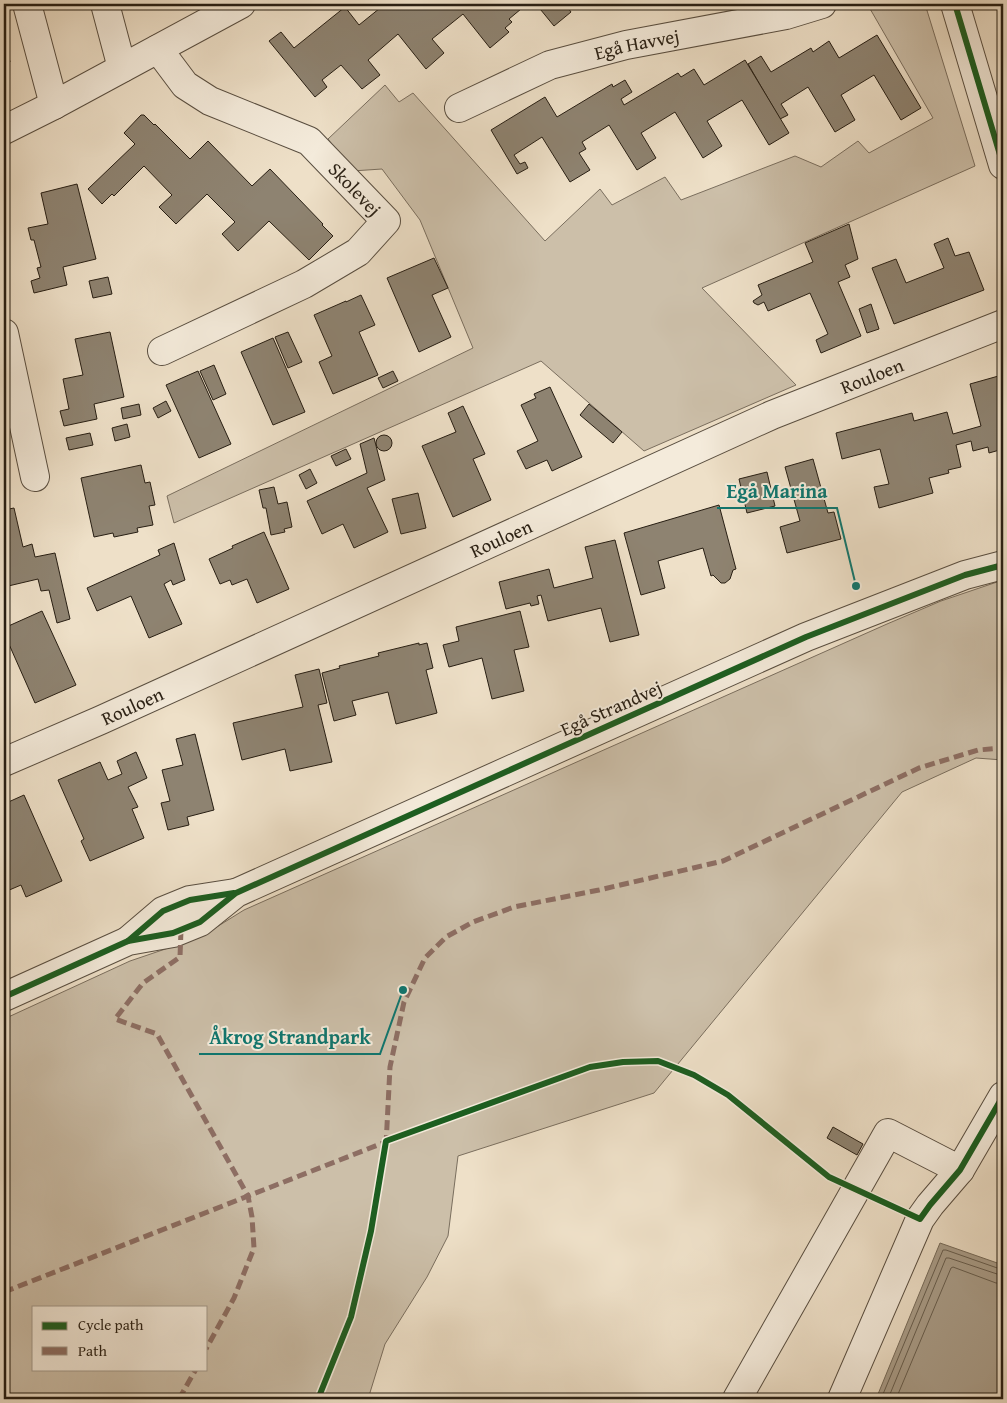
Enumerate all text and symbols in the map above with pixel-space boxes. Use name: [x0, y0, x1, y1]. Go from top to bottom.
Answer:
street label: Egå Havvej: [591, 21, 681, 67]
street label: Skolevej: [322, 156, 388, 222]
street label: Rouloen: [836, 351, 908, 401]
callout: Egå Marina: [717, 473, 837, 508]
text: Egå Marina: [727, 476, 828, 505]
street label: Rouloen: [465, 512, 537, 565]
street label: Egå Strandvej: [556, 673, 666, 743]
street label: Rouloen: [97, 679, 168, 732]
callout: Åkrog Strandpark: [199, 1019, 380, 1054]
text: Åkrog Strandpark: [209, 1022, 371, 1051]
legend: [32, 1306, 208, 1370]
text: Cycle path: [78, 1314, 144, 1335]
text: Path: [78, 1340, 107, 1361]

